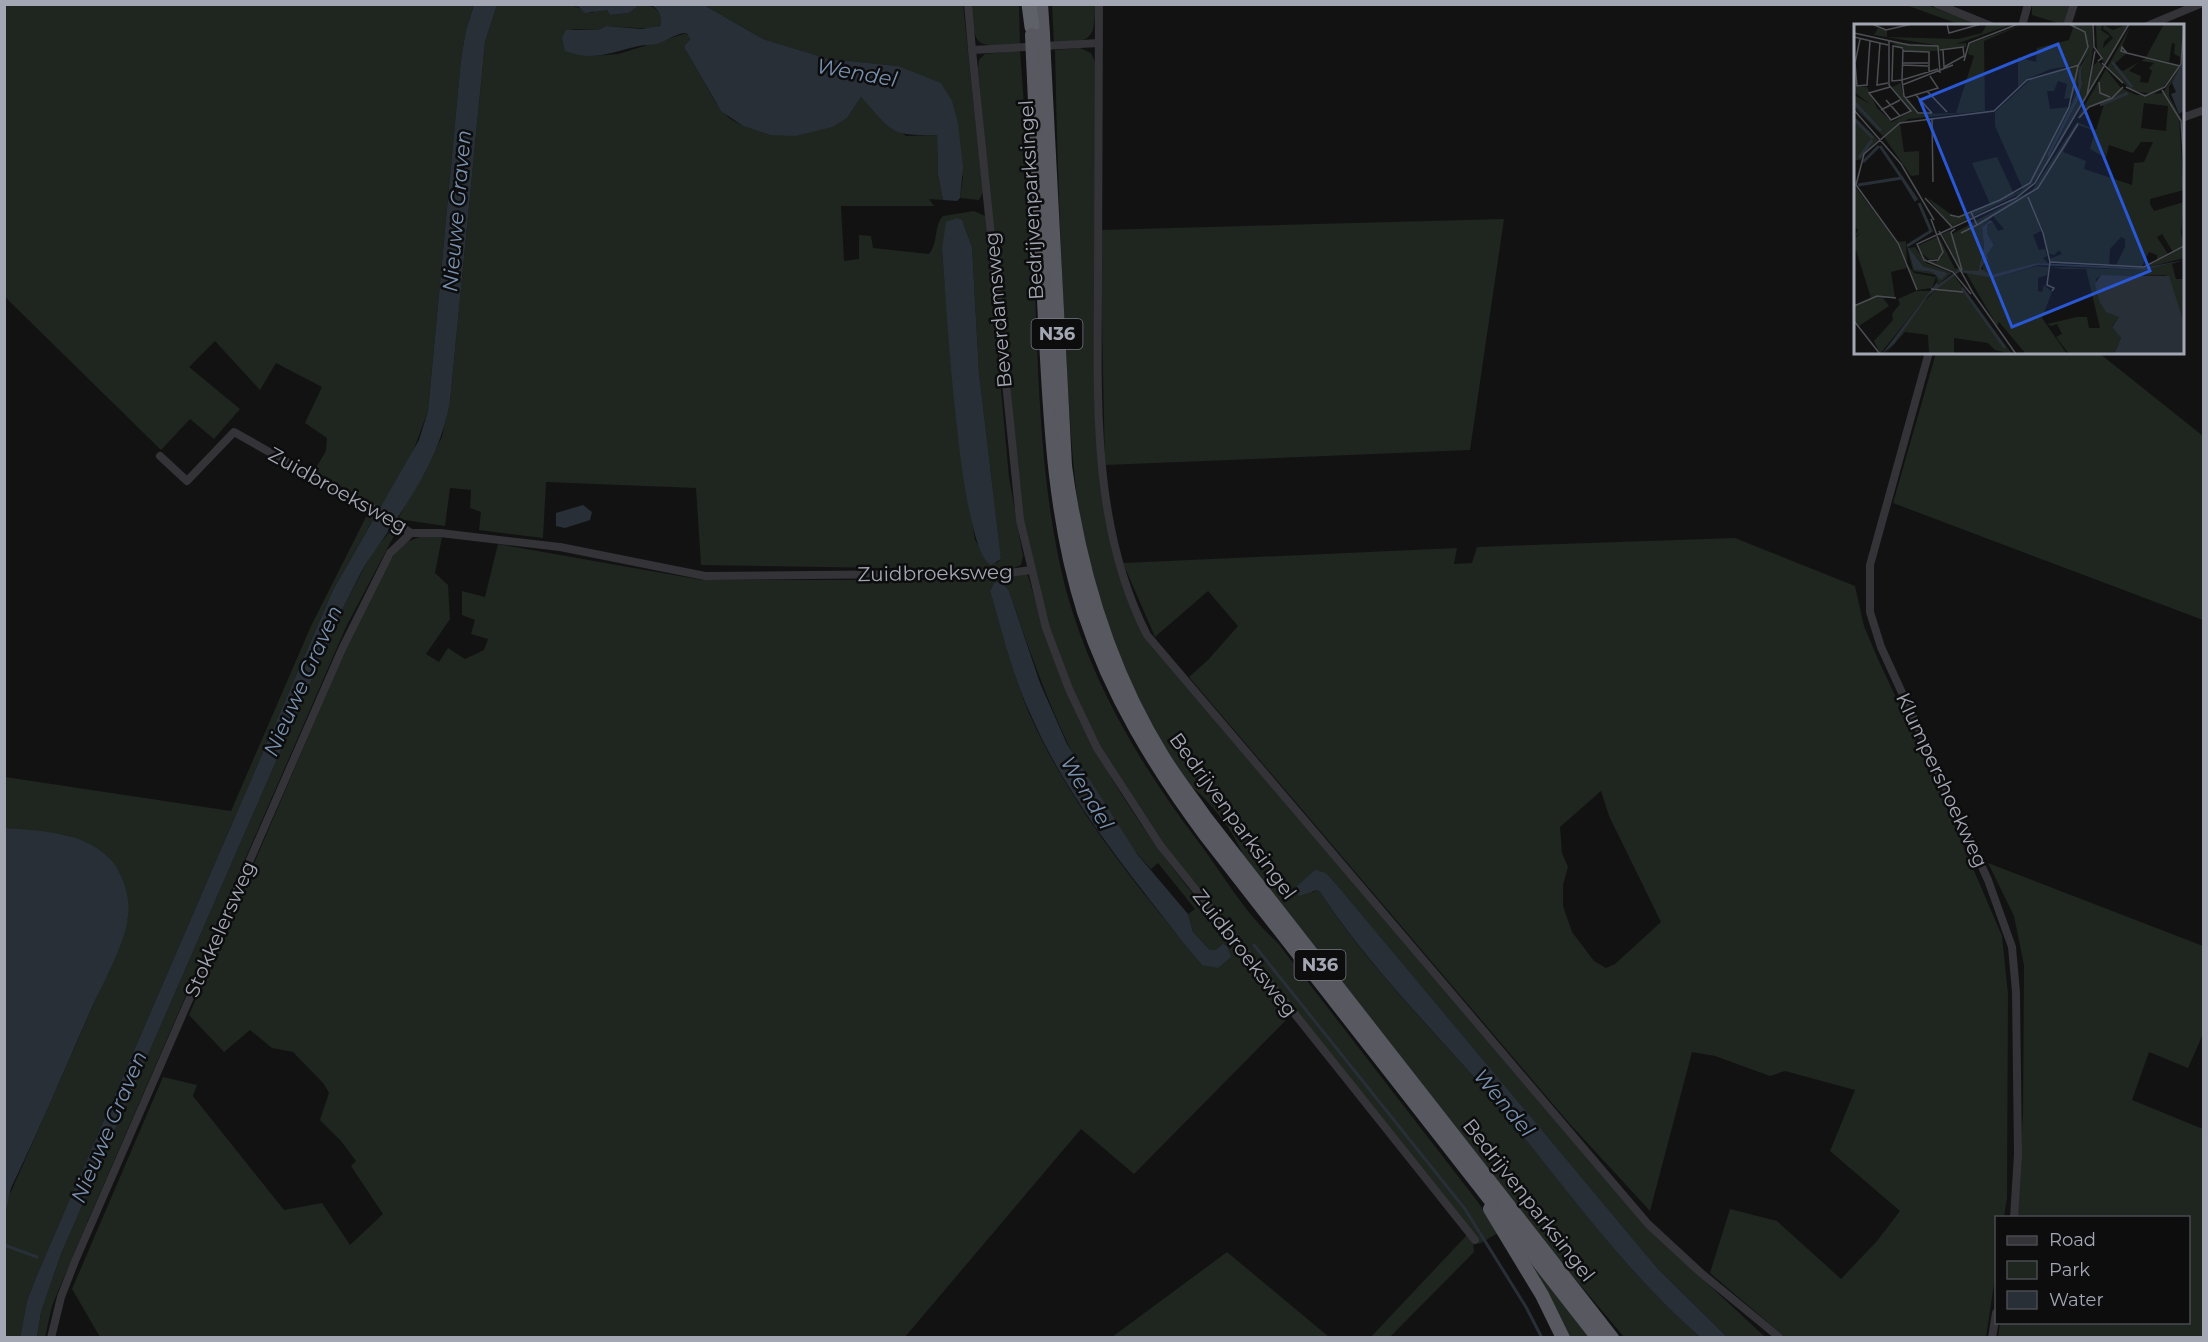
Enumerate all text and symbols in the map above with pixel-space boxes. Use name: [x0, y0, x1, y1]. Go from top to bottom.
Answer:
inset map: [1854, 24, 2184, 354]
water label: Wendel: [815, 53, 900, 92]
street label: Bedrijvenparksingel: [1014, 99, 1048, 301]
water label: Nieuwe Graven: [437, 129, 476, 293]
street label: Beverdamsweg: [979, 231, 1017, 389]
road number: N36: [1032, 319, 1082, 349]
street label: Zuidbroeksweg: [264, 442, 412, 538]
street label: Zuidbroeksweg: [857, 560, 1013, 586]
water label: Nieuwe Graven: [258, 602, 347, 760]
street label: Klumpershoekweg: [1891, 689, 1993, 871]
street label: Bedrijvenparksingel: [1164, 728, 1302, 904]
water label: Wendel: [1056, 751, 1119, 834]
street label: Stokkelersweg: [179, 857, 261, 1001]
street label: Zuidbroeksweg: [1188, 884, 1302, 1022]
road number: N36: [1294, 950, 1346, 980]
water label: Nieuwe Graven: [65, 1047, 152, 1206]
water label: Wendel: [1469, 1064, 1540, 1142]
street label: Bedrijvenparksingel: [1458, 1114, 1600, 1286]
legend: [1995, 1216, 2190, 1324]
text: Road: [2049, 1229, 2096, 1251]
text: Park: [2049, 1259, 2090, 1281]
text: Water: [2049, 1289, 2104, 1311]

